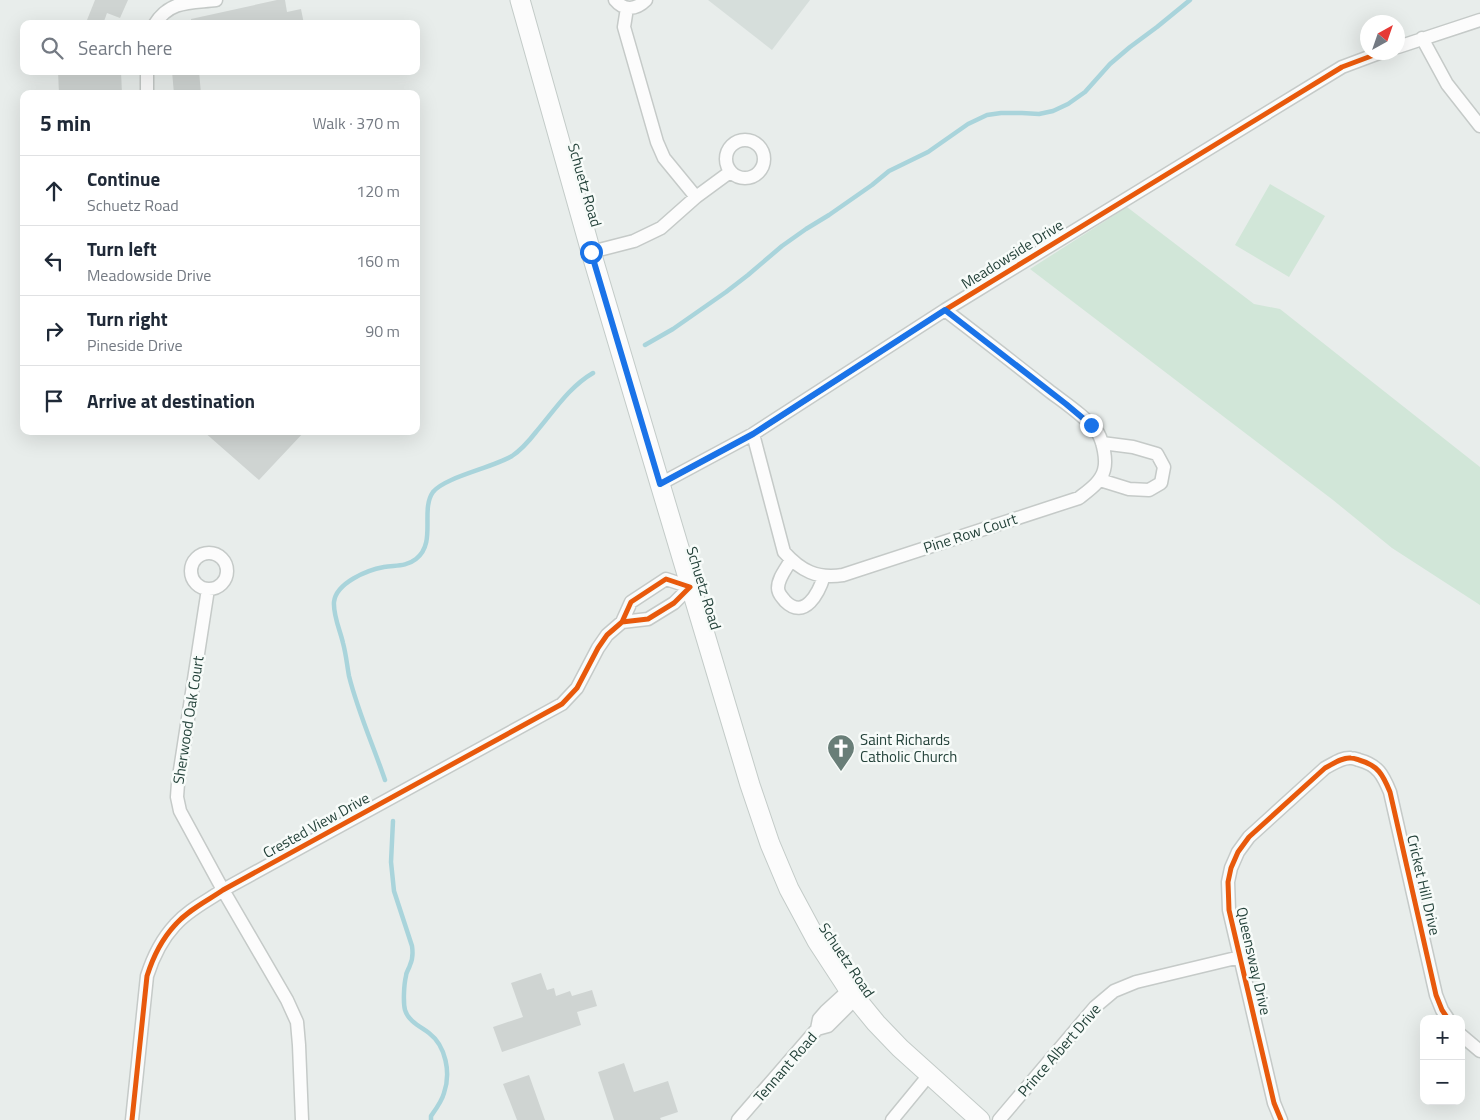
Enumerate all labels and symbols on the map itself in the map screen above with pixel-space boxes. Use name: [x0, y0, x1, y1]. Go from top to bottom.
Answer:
north arrow: [1360, 15, 1405, 60]
street label: Schuetz Road: [562, 140, 608, 230]
street label: Meadowside Drive: [956, 213, 1068, 295]
route start: [580, 241, 603, 264]
route end: [1080, 414, 1103, 437]
street label: Pine Row Court: [920, 507, 1020, 559]
street label: Schuetz Road: [680, 543, 728, 633]
street label: Sherwood Oak Court: [167, 653, 210, 786]
place label: Saint Richards Catholic Church: [860, 728, 957, 768]
church icon: Saint Richards Catholic Church: [826, 733, 856, 772]
street label: Crested View Drive: [258, 786, 374, 864]
street label: Cricket Hill Drive: [1401, 832, 1447, 938]
street label: Queensway Drive: [1230, 905, 1278, 1017]
street label: Schuetz Road: [813, 918, 881, 1002]
street label: Prince Albert Drive: [1012, 998, 1106, 1102]
street label: Tennant Road: [748, 1027, 822, 1107]

